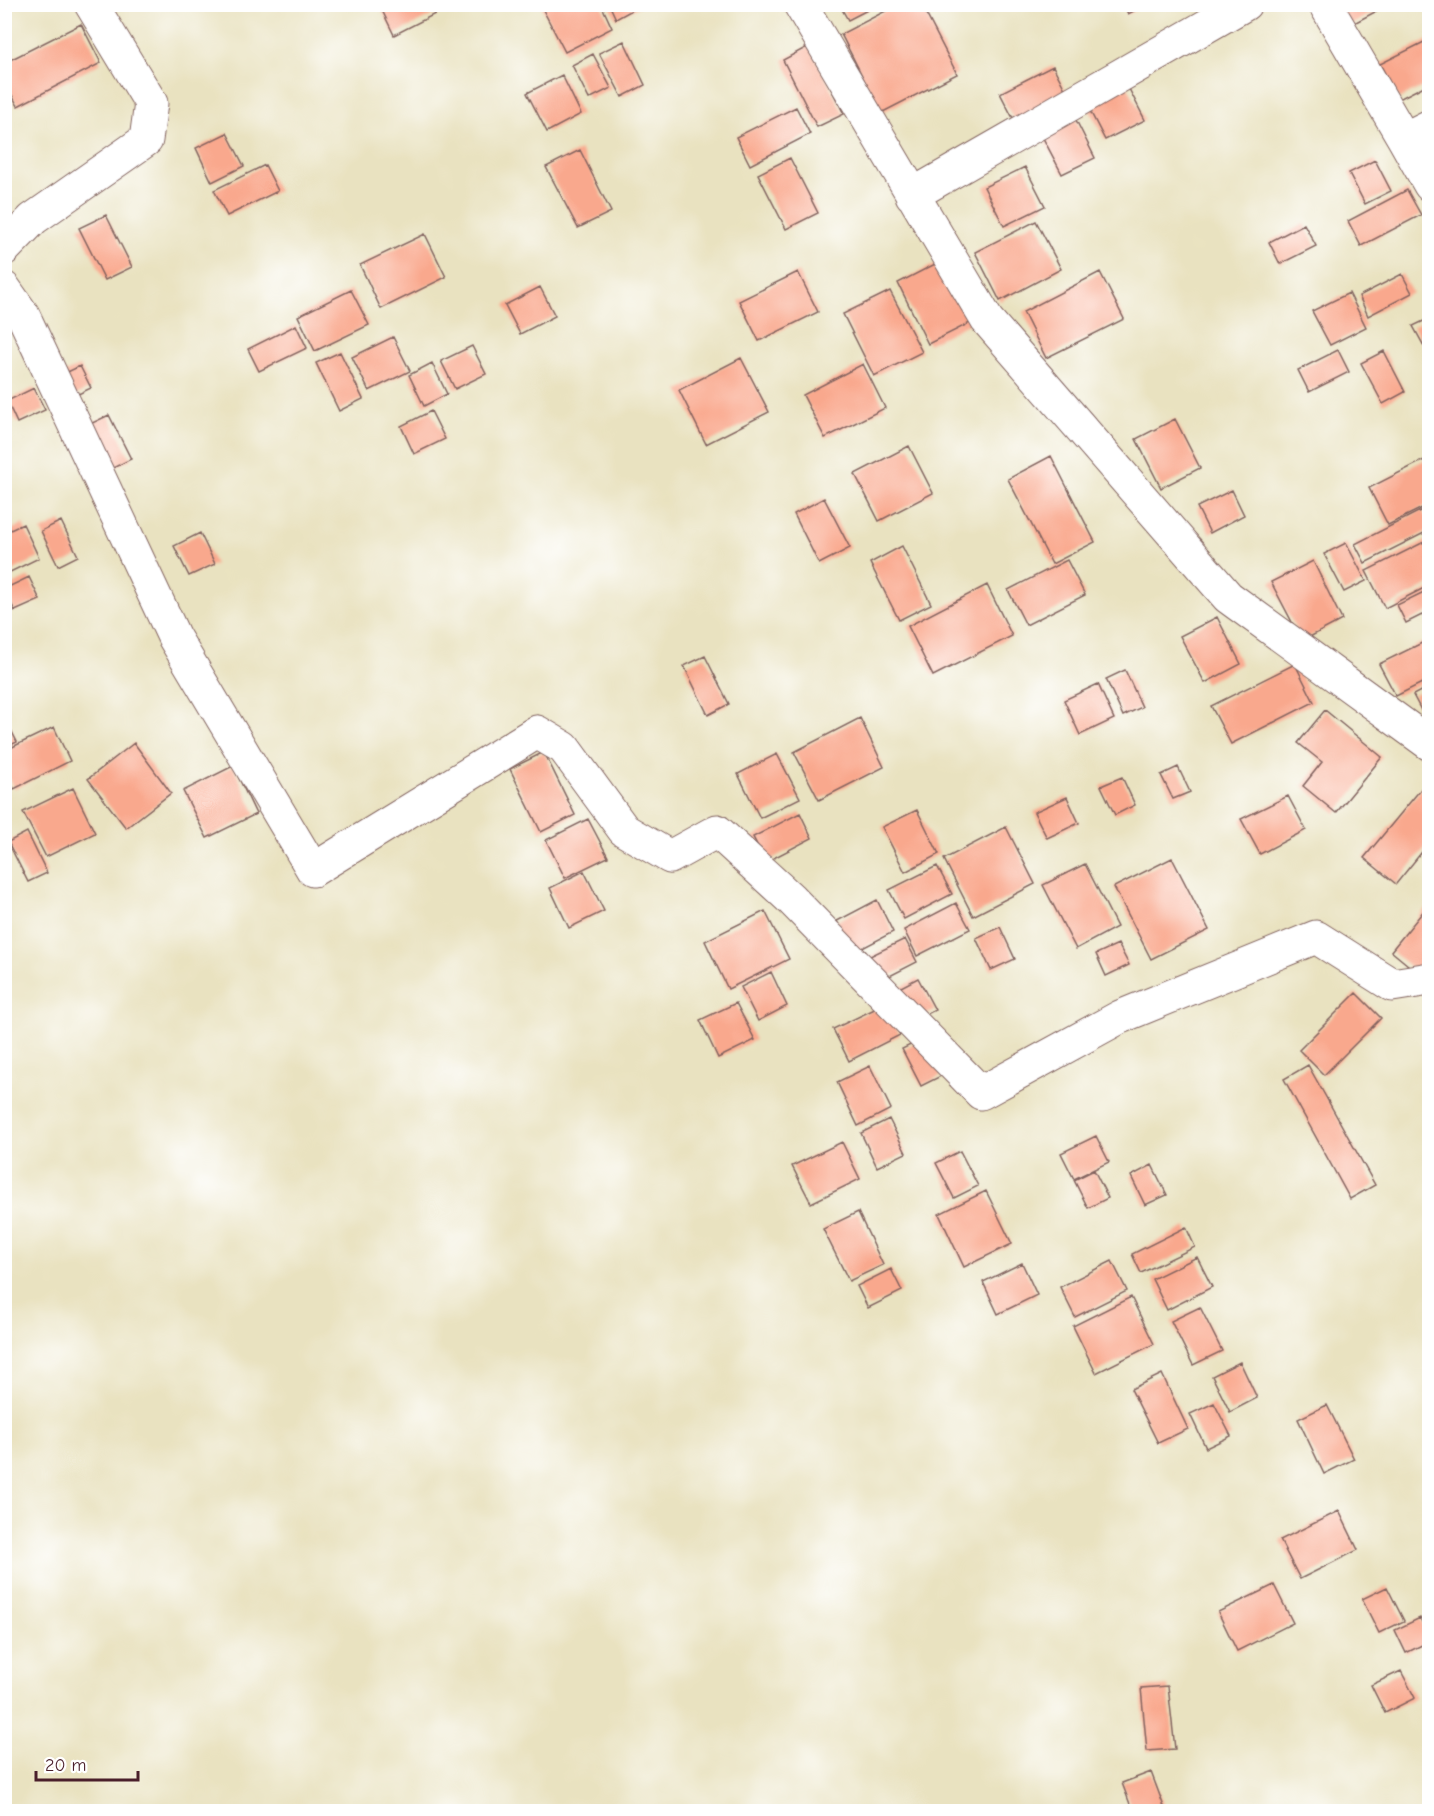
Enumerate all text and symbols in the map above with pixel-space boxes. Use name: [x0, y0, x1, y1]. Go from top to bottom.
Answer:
scale bar: [36, 1744, 138, 1782]
text: 20 m: [45, 1755, 86, 1776]

